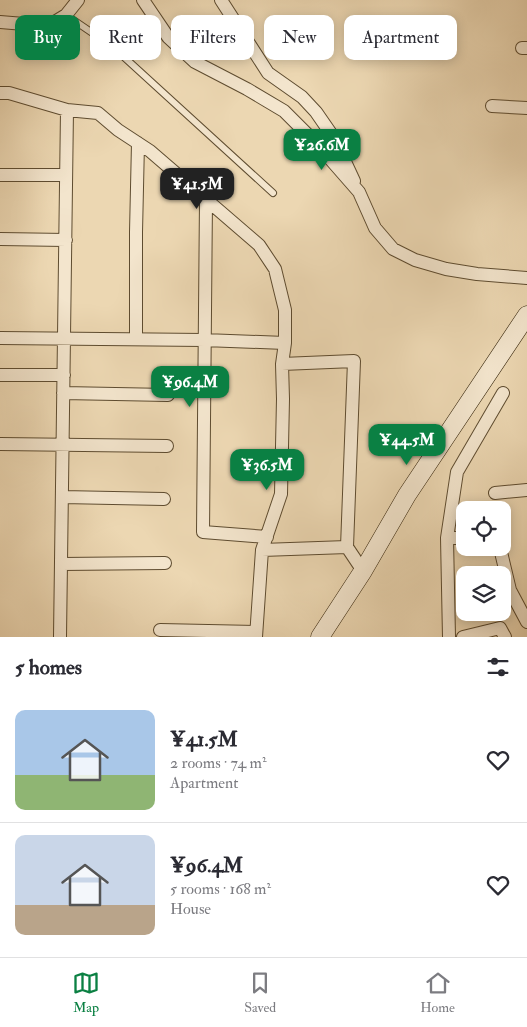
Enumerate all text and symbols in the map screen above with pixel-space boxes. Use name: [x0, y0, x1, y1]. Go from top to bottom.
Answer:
chip: Buy: [15, 15, 80, 60]
chip: Rent: [90, 15, 161, 60]
chip: Filters: [171, 15, 254, 60]
chip: New: [264, 15, 334, 60]
chip: Apartment: [344, 15, 457, 60]
pin: ¥26.6M: [281, 128, 363, 171]
text: ¥26.6M: [295, 135, 349, 155]
pin: ¥41.5M: [156, 168, 238, 210]
text: ¥41.5M: [171, 174, 223, 194]
pin: ¥96.4M: [149, 366, 231, 408]
text: ¥96.4M: [162, 372, 218, 392]
pin: ¥44.5M: [366, 424, 448, 466]
text: ¥44.5M: [380, 430, 434, 450]
pin: ¥36.5M: [226, 448, 308, 491]
text: ¥36.5M: [241, 455, 293, 475]
map controls: [456, 501, 511, 621]
button: locate: [456, 501, 511, 556]
button: layers: [456, 566, 511, 621]
icon: filters: [484, 653, 512, 681]
text: 5 homes: [15, 654, 82, 681]
text: ¥41.5M: [170, 726, 238, 753]
icon: home: [55, 730, 115, 790]
icon: heart: [484, 746, 512, 774]
text: 2 rooms · 74 m²: [170, 753, 266, 773]
text: Apartment: [170, 773, 238, 793]
text: ¥96.4M: [170, 852, 243, 879]
icon: home: [55, 855, 115, 915]
icon: heart: [484, 871, 512, 899]
text: 5 rooms · 168 m²: [170, 879, 271, 899]
text: House: [170, 899, 211, 919]
tab: Map: [72, 969, 100, 1016]
tab: Saved: [244, 969, 276, 1016]
tab: Home: [420, 969, 455, 1016]

